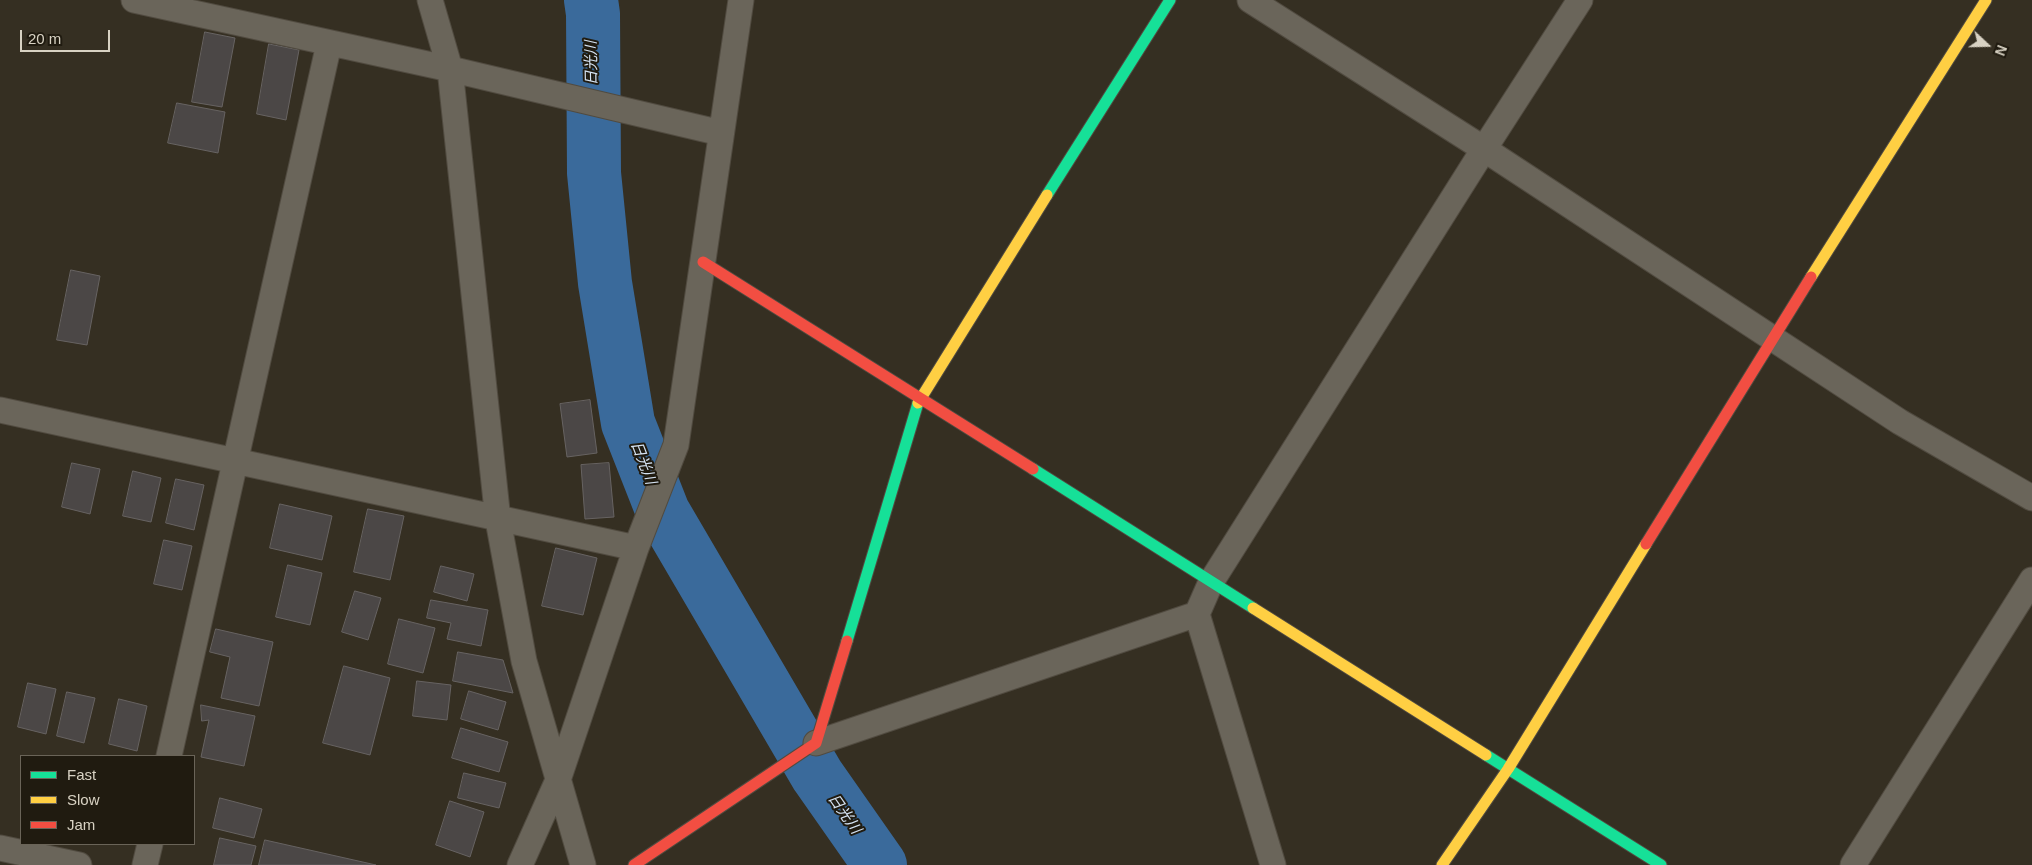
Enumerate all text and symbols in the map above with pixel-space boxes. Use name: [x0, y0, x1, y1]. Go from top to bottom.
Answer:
scale bar: [22, 20, 112, 52]
north arrow: [1962, 20, 2012, 70]
text: 20 m: [28, 30, 61, 47]
water label: 日光川: [583, 40, 601, 86]
text: N: [1992, 43, 2010, 58]
water label: 日光川: [627, 439, 659, 487]
legend: [20, 755, 195, 845]
text: Fast: [67, 766, 96, 783]
water label: 日光川: [824, 790, 864, 838]
text: Slow: [67, 791, 100, 808]
text: Jam: [67, 816, 95, 833]

